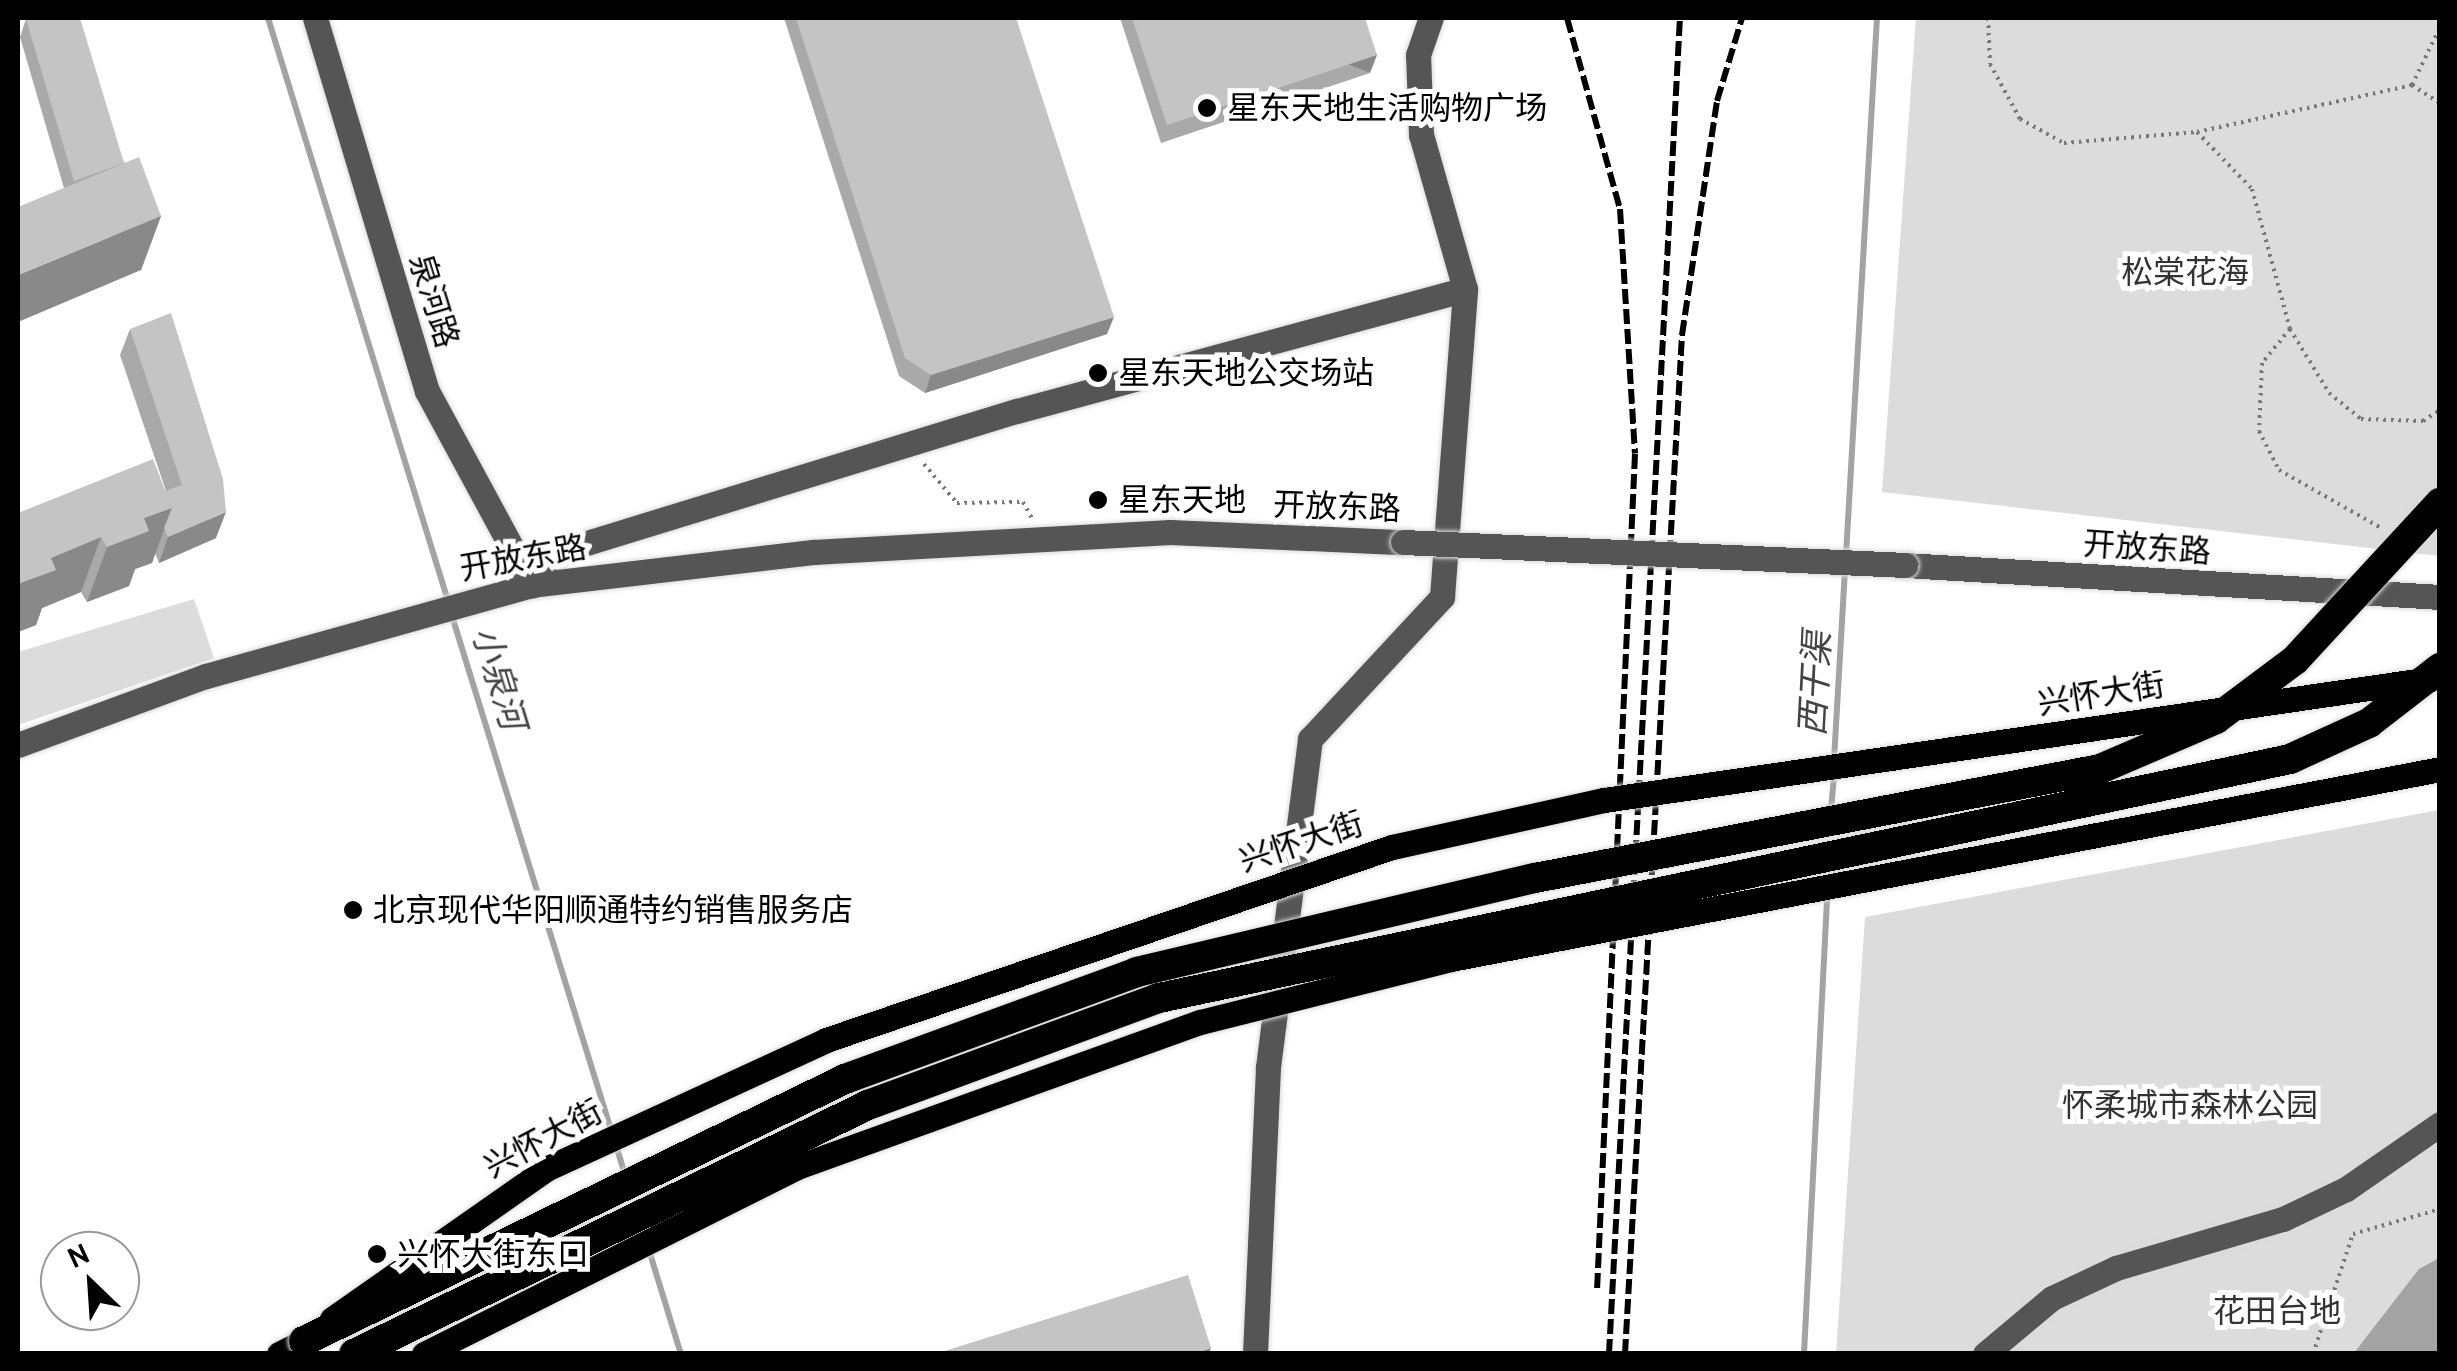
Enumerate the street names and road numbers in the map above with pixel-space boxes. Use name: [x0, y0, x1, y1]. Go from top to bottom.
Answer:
street label: 泉河路: [402, 249, 466, 353]
street label: 开放东路: [1272, 486, 1402, 528]
street label: 开放东路: [2082, 524, 2212, 572]
street label: 开放东路: [457, 528, 589, 588]
street label: 兴怀大街: [2035, 665, 2167, 723]
street label: 兴怀大街: [1234, 804, 1368, 880]
street label: 兴怀大街: [477, 1092, 609, 1186]

